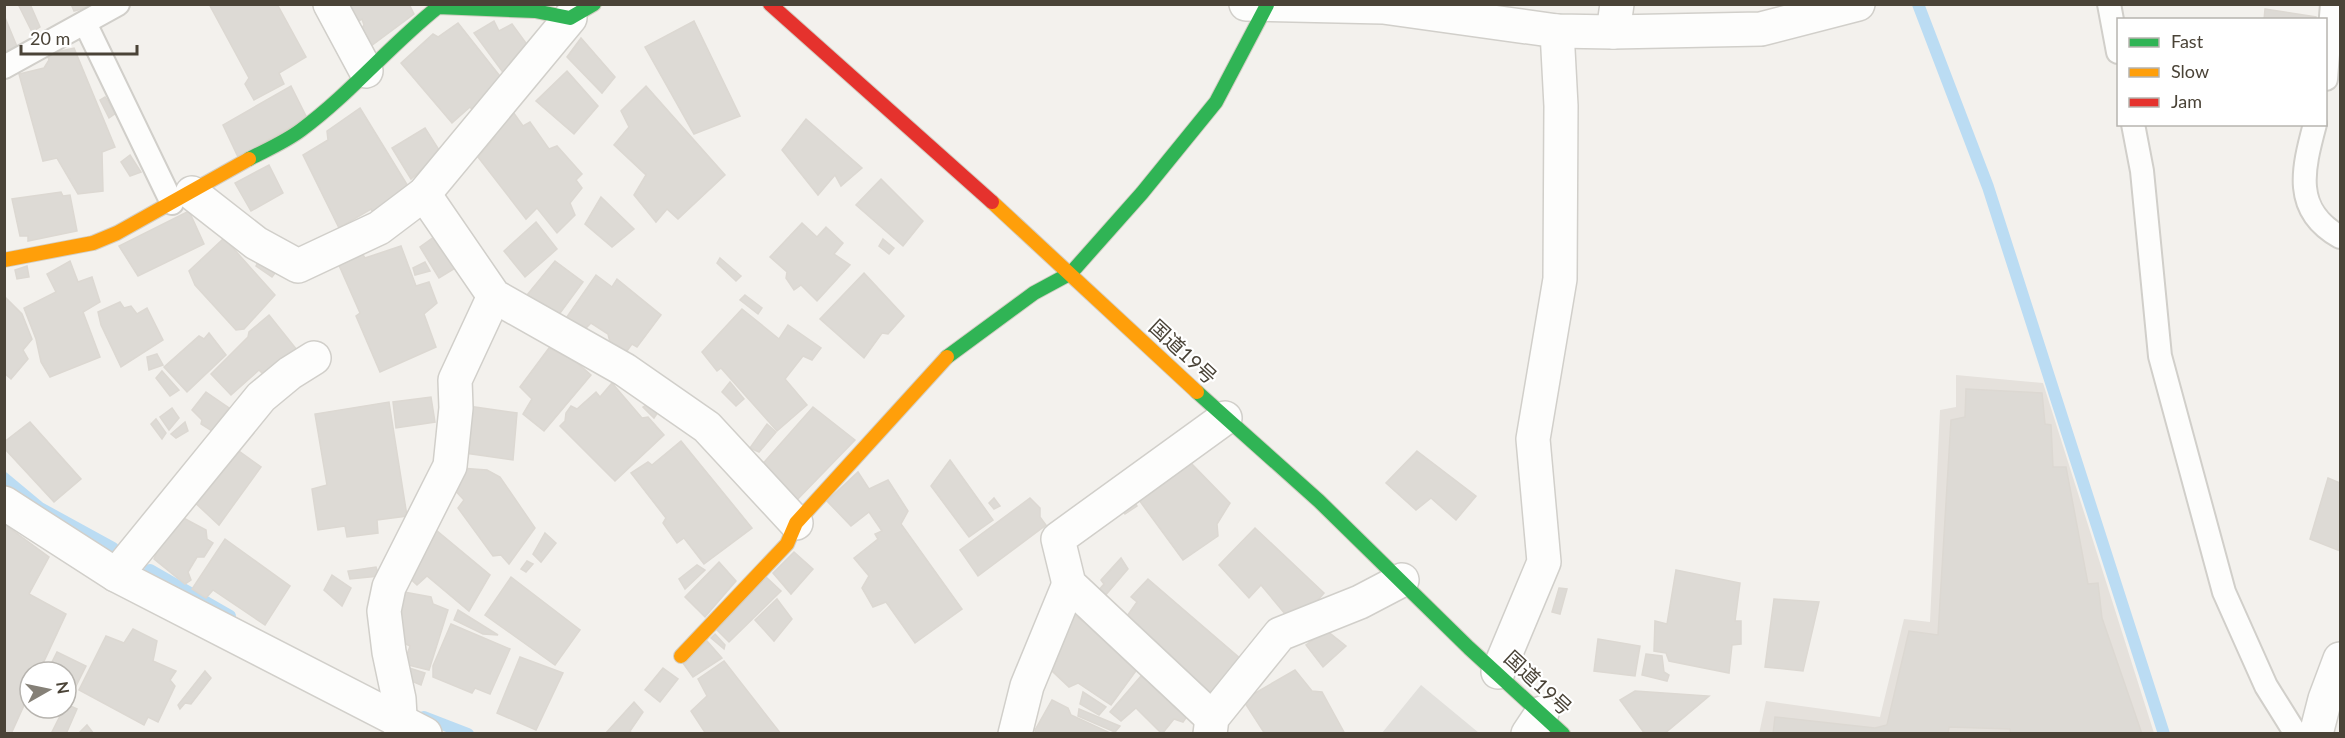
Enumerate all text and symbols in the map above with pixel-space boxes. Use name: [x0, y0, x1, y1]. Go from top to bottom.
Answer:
scale bar: [21, 18, 136, 56]
legend: [2117, 18, 2327, 126]
text: 20 m: [30, 27, 70, 49]
text: Fast: [2171, 30, 2204, 52]
text: Slow: [2171, 60, 2209, 82]
text: Jam: [2171, 90, 2202, 112]
street label: 国道19号: [1145, 314, 1222, 388]
street label: 国道19号: [1500, 645, 1577, 719]
north arrow: [18, 660, 78, 720]
text: N: [53, 680, 74, 695]

